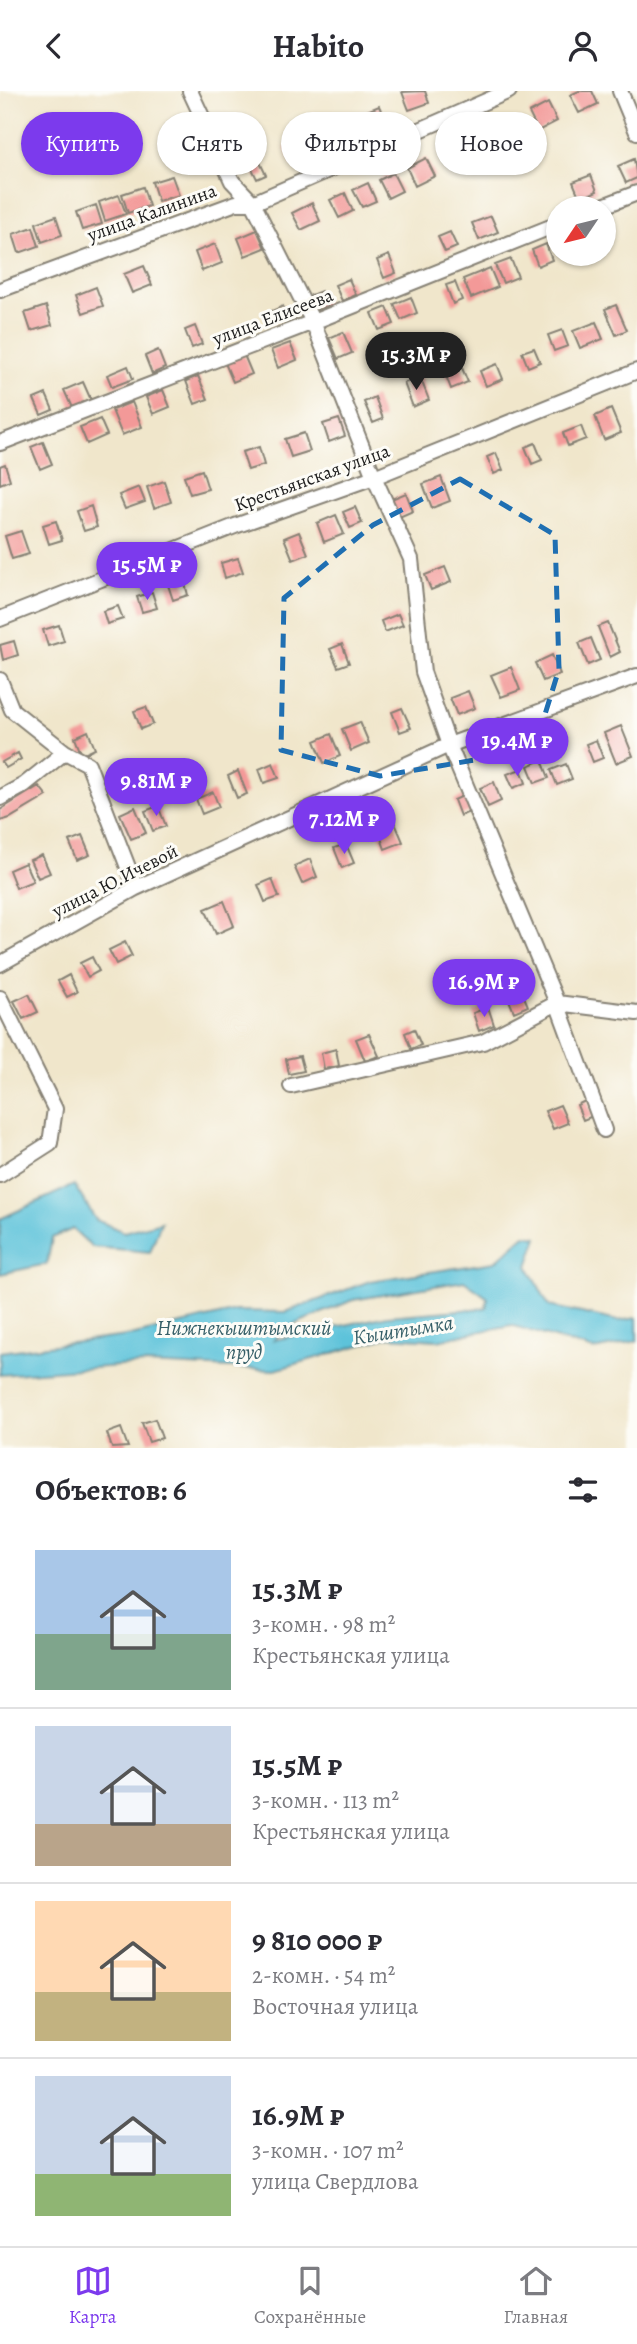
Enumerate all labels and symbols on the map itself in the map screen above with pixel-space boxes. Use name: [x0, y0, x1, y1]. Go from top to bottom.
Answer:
street label: улица Калинина: [83, 178, 220, 249]
north arrow: [546, 196, 616, 266]
street label: улица Елисеева: [208, 282, 337, 352]
pin: 15.3M ₽: [351, 333, 481, 392]
street label: Крестьянская улица: [231, 438, 393, 518]
pin: 15.5M ₽: [82, 543, 212, 602]
pin: 19.4M ₽: [452, 719, 582, 778]
pin: 9.81M ₽: [91, 759, 221, 818]
pin: 7.12M ₽: [279, 797, 409, 856]
street label: улица Ю.Ичевой: [47, 838, 182, 924]
pin: 16.9M ₽: [419, 960, 549, 1019]
water label: Кыштымка: [351, 1308, 456, 1352]
water label: Нижнекыштымский пруд: [156, 1314, 332, 1366]

